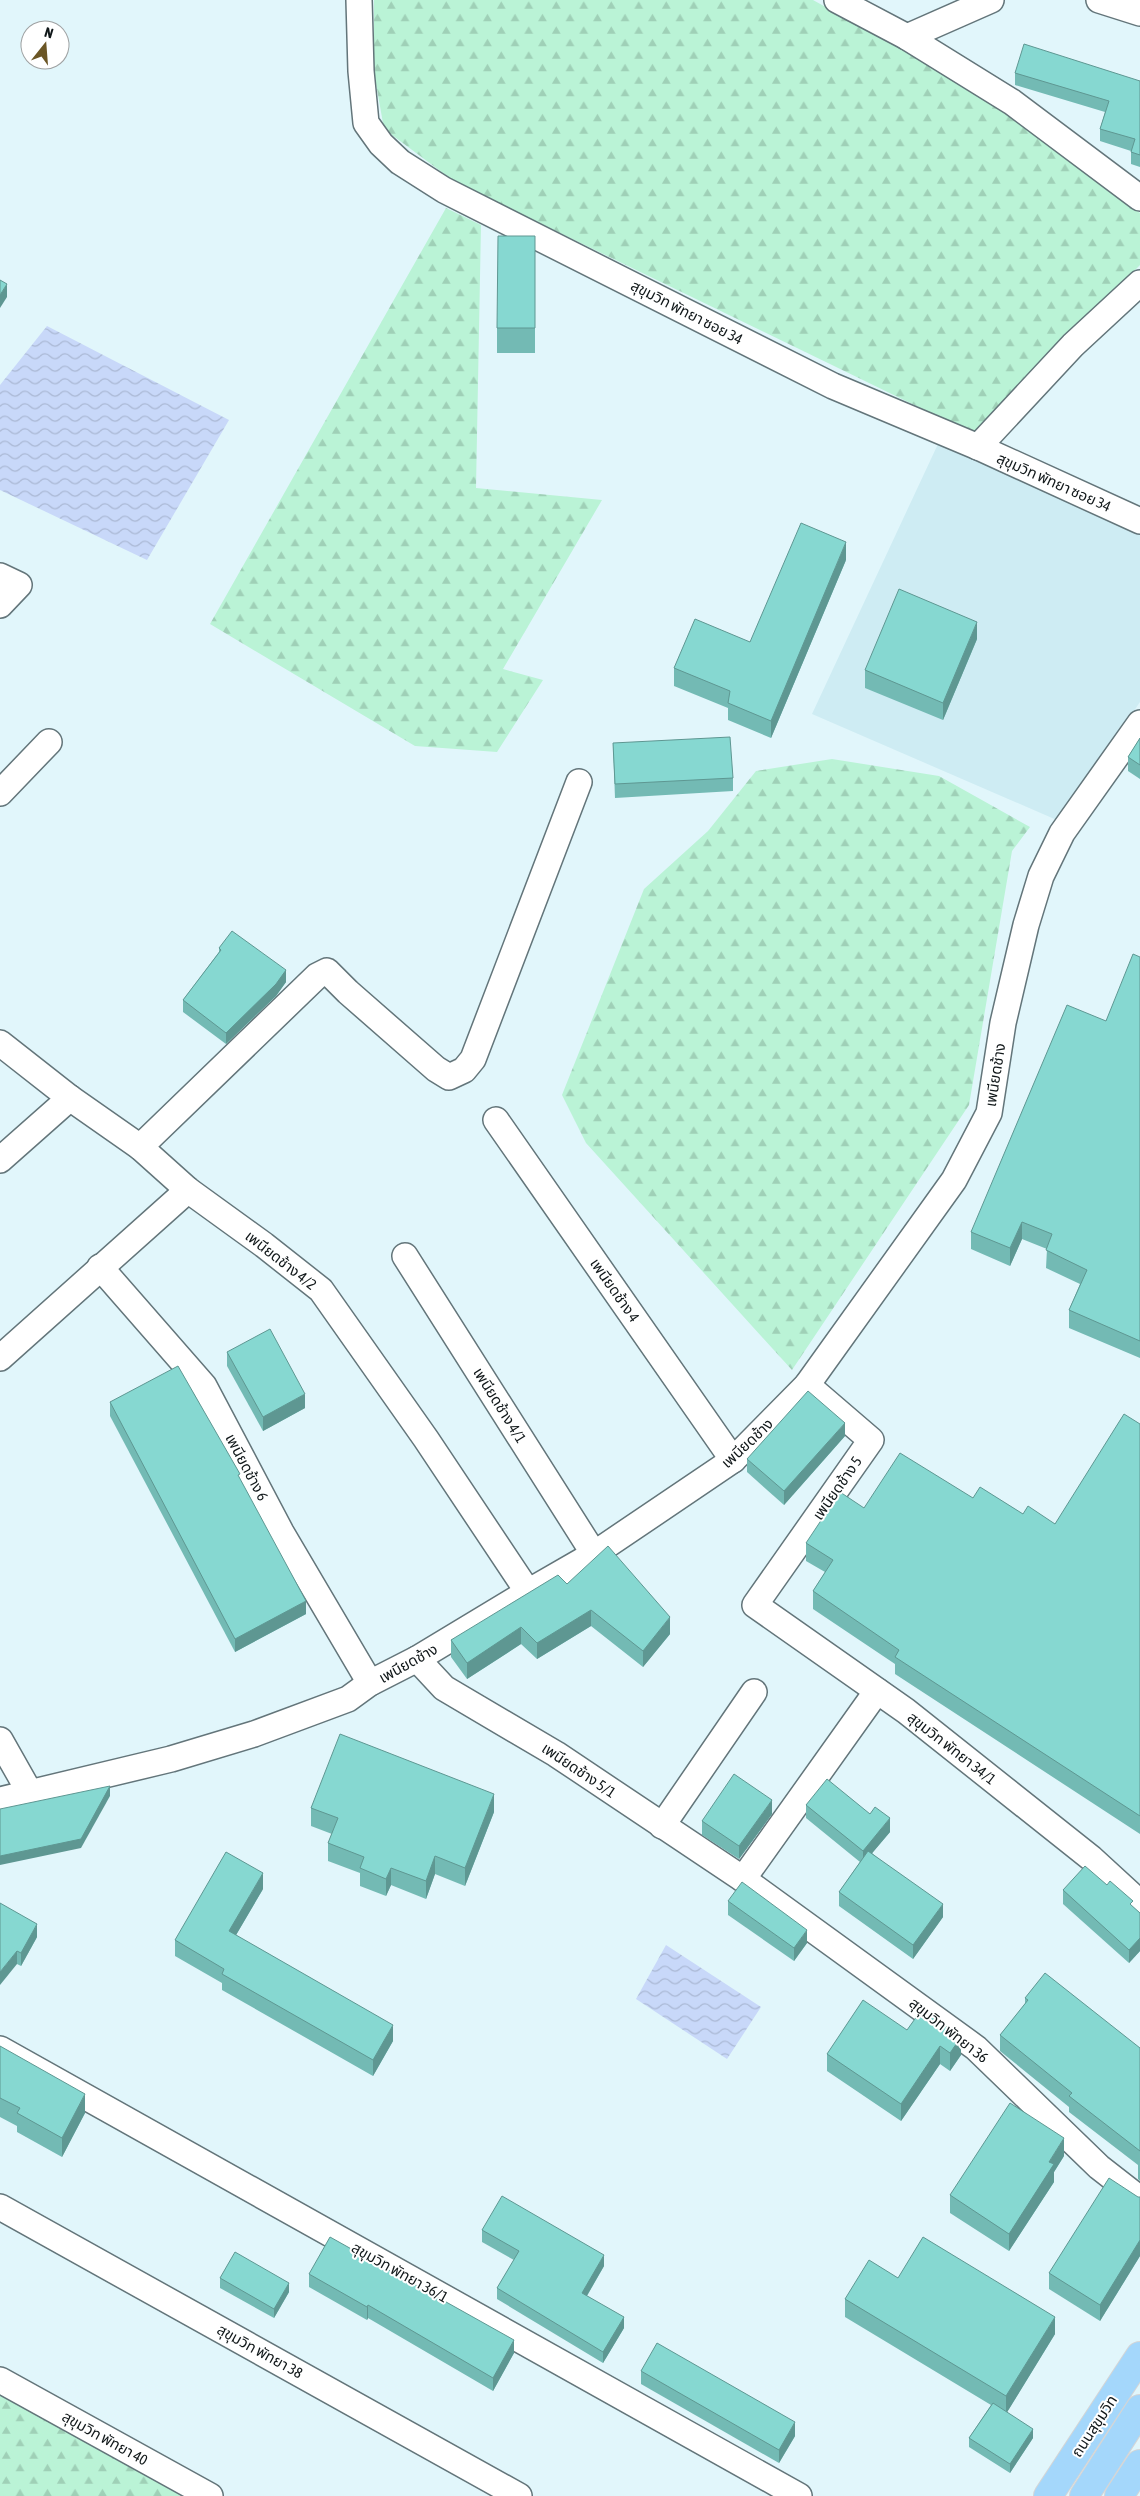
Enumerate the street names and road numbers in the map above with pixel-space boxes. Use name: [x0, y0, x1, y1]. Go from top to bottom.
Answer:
street label: สุขุมวิท พัทยา ซอย 34: [628, 276, 746, 348]
street label: สุขุมวิท พัทยา ซอย 34: [994, 449, 1114, 516]
street label: เพนียดช้าง: [982, 1042, 1008, 1108]
street label: เพนียดช้าง 4/2: [242, 1227, 320, 1293]
street label: เพนียดช้าง 4: [587, 1255, 643, 1325]
street label: เพนียดช้าง 4/1: [470, 1364, 530, 1446]
street label: เพนียดช้าง: [718, 1415, 776, 1471]
street label: เพนียดช้าง 6: [222, 1431, 272, 1503]
street label: เพนียดช้าง 5: [809, 1453, 865, 1523]
street label: เพนียดช้าง: [376, 1640, 440, 1686]
street label: สุขุมวิท พัทยา 34/1: [904, 1708, 1000, 1789]
street label: เพนียดช้าง 5/1: [539, 1739, 619, 1801]
street label: สุขุมวิท พัทยา 36: [906, 1994, 992, 2067]
street label: สุขุมวิท พัทยา 36/1: [348, 2239, 451, 2306]
street label: สุขุมวิท พัทยา 38: [214, 2320, 306, 2382]
street label: ถนนสุขุมวิท: [1068, 2392, 1121, 2461]
street label: สุขุมวิท พัทยา 40: [59, 2407, 151, 2469]

